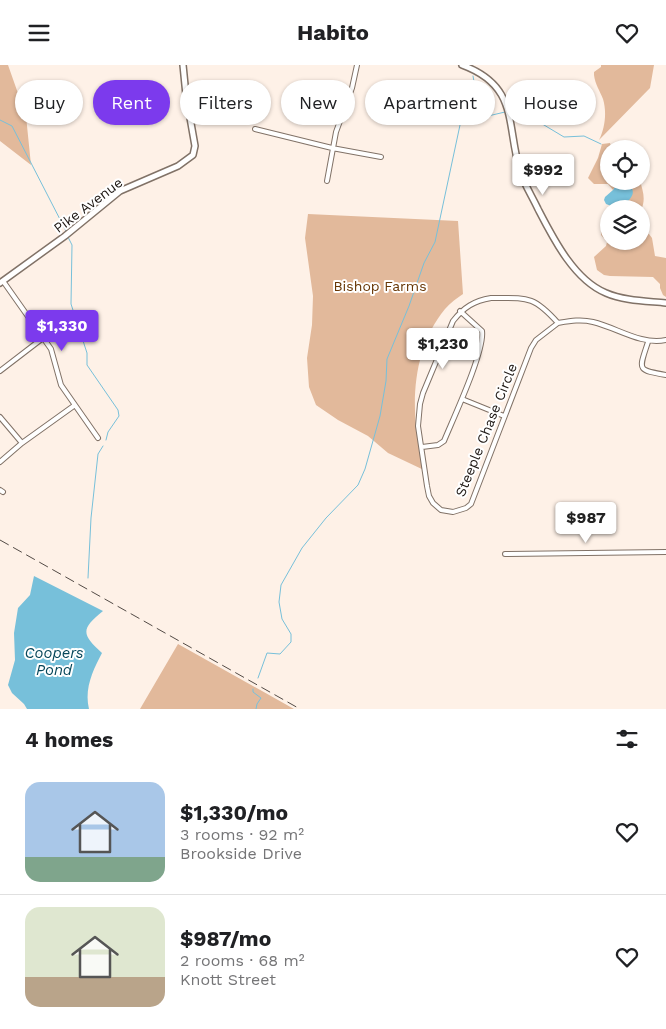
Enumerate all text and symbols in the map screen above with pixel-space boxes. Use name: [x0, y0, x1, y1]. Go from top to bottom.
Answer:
icon: menu: [25, 19, 53, 47]
icon: heart: [613, 19, 641, 47]
text: Habito: [297, 20, 369, 45]
chip: Buy: [15, 80, 83, 125]
chip: Rent: [93, 80, 170, 125]
chip: Filters: [180, 80, 271, 125]
chip: New: [281, 80, 355, 125]
chip: Apartment: [365, 80, 495, 125]
chip: House: [505, 80, 596, 125]
map controls: [600, 140, 650, 250]
button: locate: [600, 140, 650, 190]
pin: $992: [513, 153, 573, 196]
text: $992: [523, 160, 563, 179]
street label: Pike Avenue: [51, 174, 125, 236]
button: layers: [600, 200, 650, 250]
park label: Bishop Farms: [333, 278, 427, 294]
pin: $1,330: [21, 309, 103, 352]
text: $1,330: [36, 316, 88, 335]
pin: $1,230: [402, 327, 484, 370]
text: $1,230: [417, 334, 469, 353]
street label: Steeple Chase Circle: [452, 361, 520, 499]
pin: $987: [556, 501, 616, 544]
text: $987: [566, 508, 606, 527]
water label: Coopers Pond: [25, 644, 84, 679]
icon: filters: [613, 725, 641, 753]
text: 4 homes: [25, 727, 113, 752]
text: $1,330/mo: [180, 800, 288, 825]
icon: home: [65, 802, 125, 862]
icon: heart: [613, 818, 641, 846]
text: 3 rooms · 92 m²: [180, 825, 304, 844]
text: Brookside Drive: [180, 844, 302, 863]
text: $987/mo: [180, 926, 271, 951]
icon: home: [65, 927, 125, 987]
icon: heart: [613, 943, 641, 971]
text: 2 rooms · 68 m²: [180, 951, 305, 970]
text: Knott Street: [180, 970, 276, 989]

